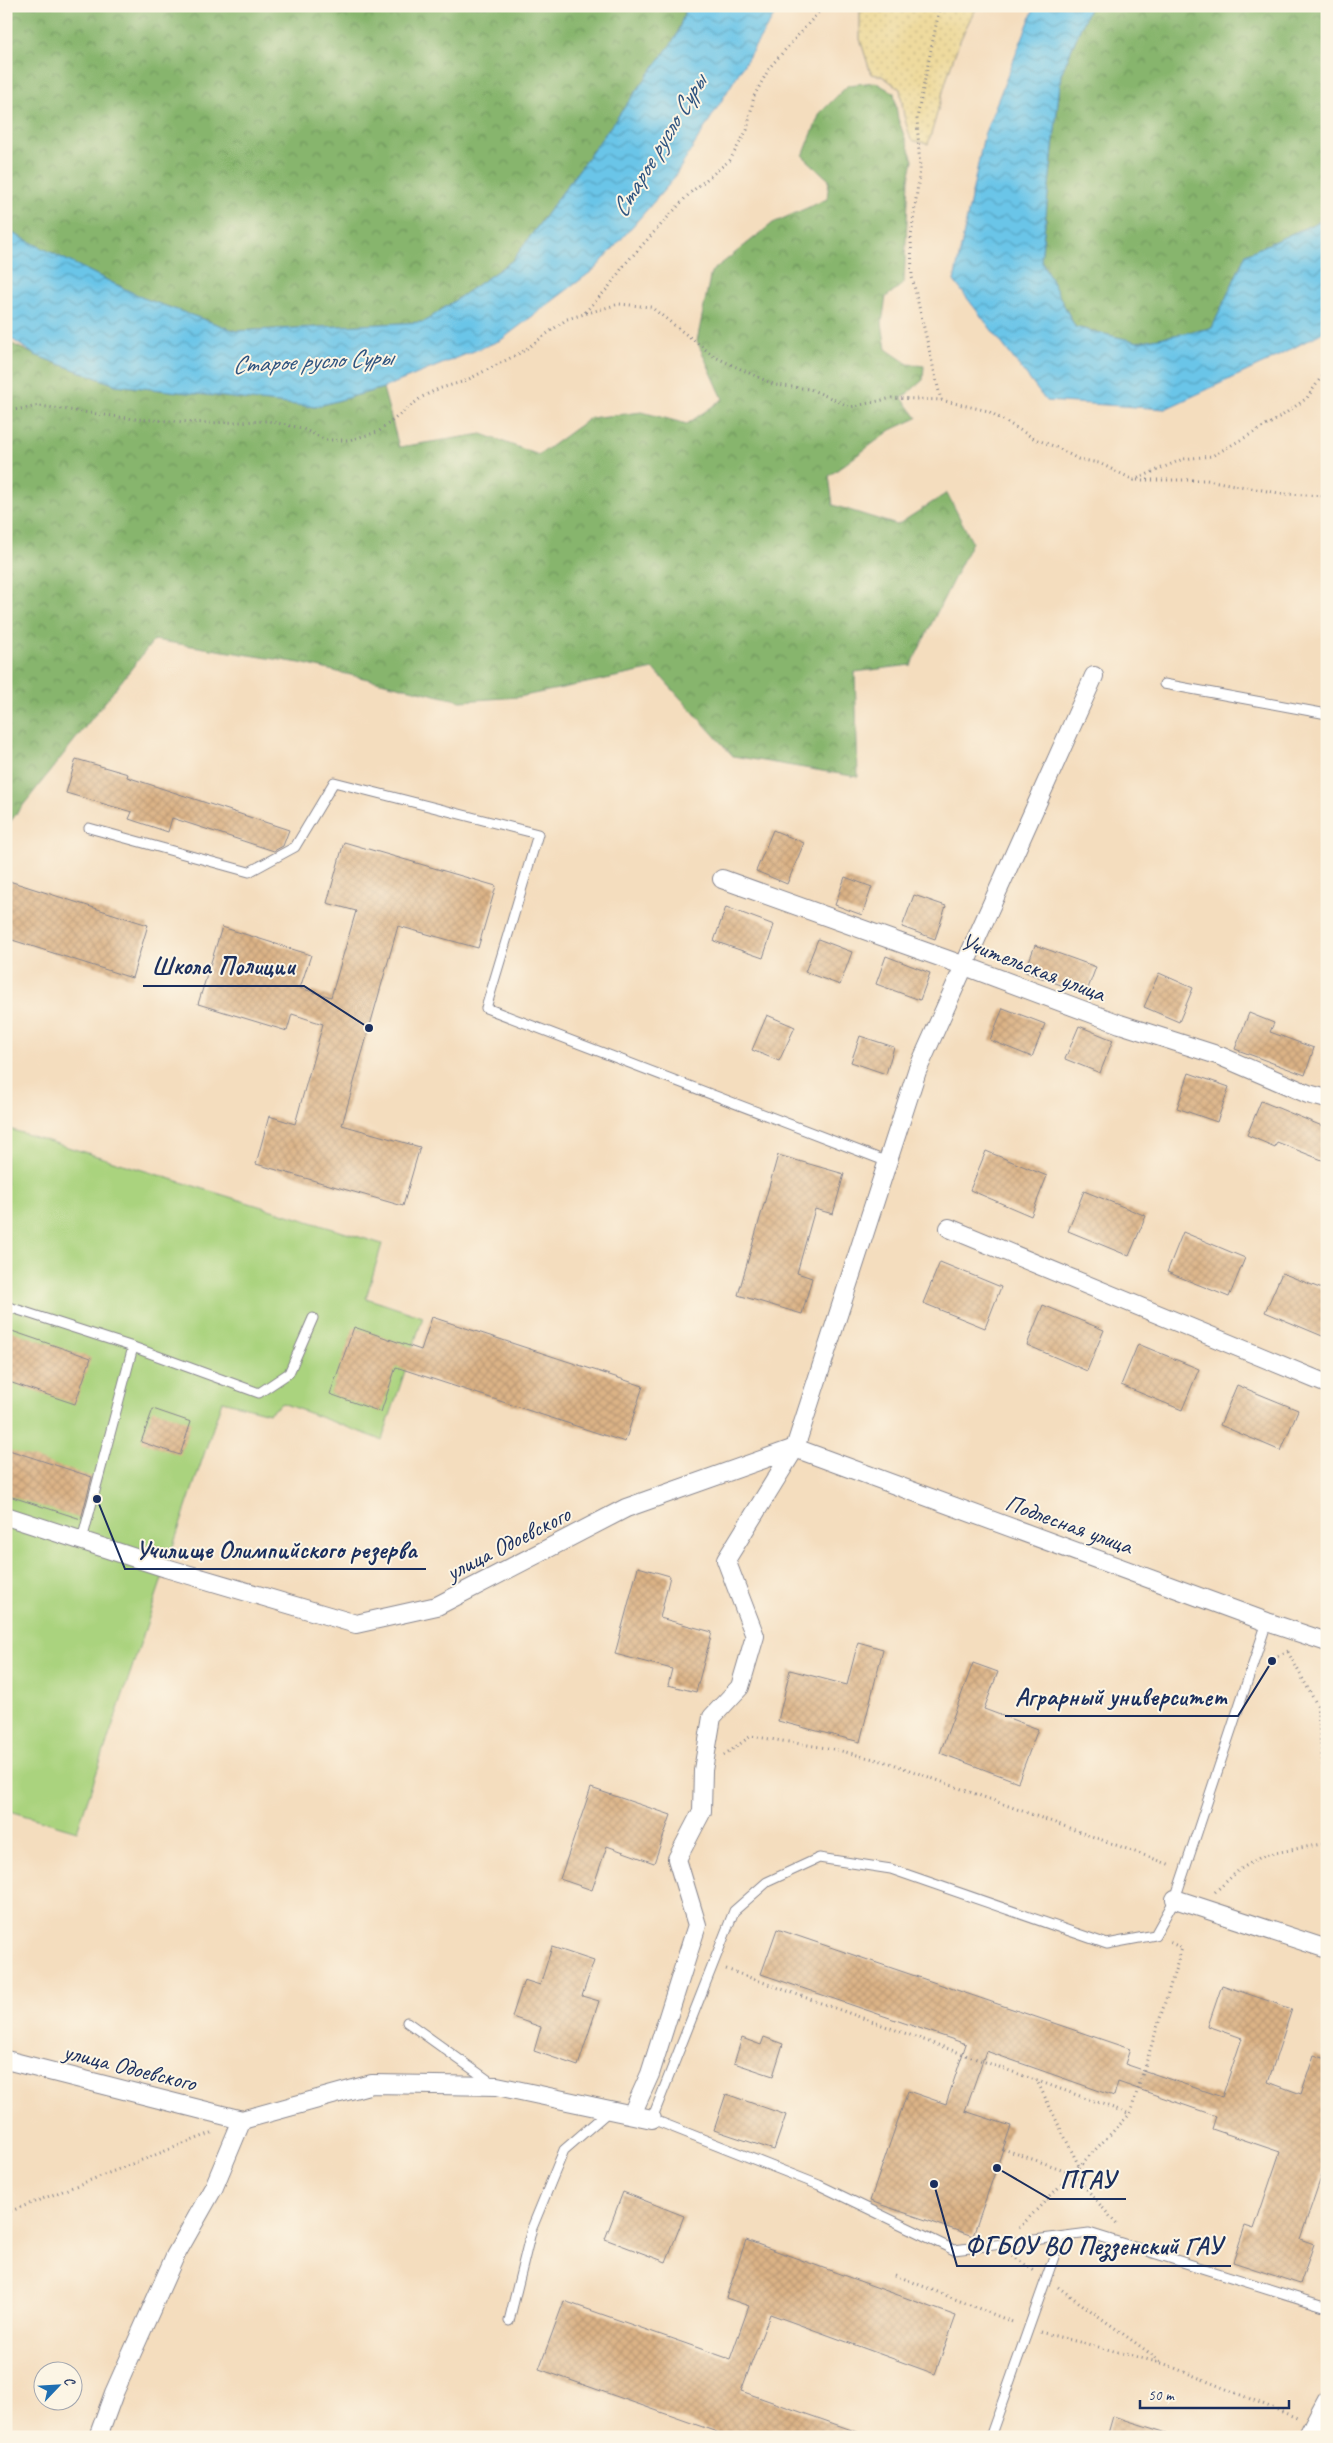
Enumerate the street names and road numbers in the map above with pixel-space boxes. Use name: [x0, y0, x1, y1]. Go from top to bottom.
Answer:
street label: Учительская улица: [957, 926, 1111, 1009]
street label: Подлесная улица: [1001, 1487, 1138, 1561]
street label: улица Одоевского: [439, 1498, 577, 1588]
street label: улица Одоевского: [59, 2036, 201, 2098]

